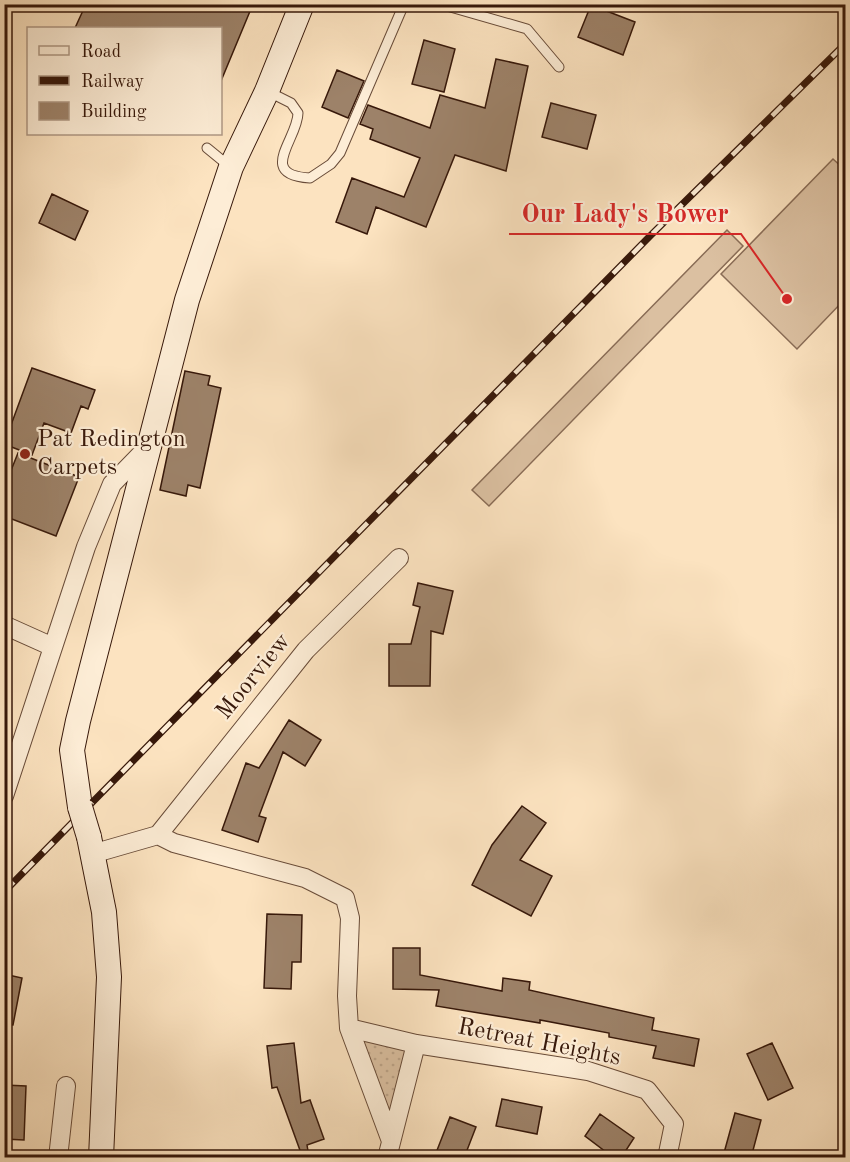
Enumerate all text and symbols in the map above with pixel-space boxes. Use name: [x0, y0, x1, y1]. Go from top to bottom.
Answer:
legend: [27, 27, 222, 135]
text: Road: [81, 43, 121, 61]
text: Railway: [81, 73, 144, 91]
text: Building: [81, 103, 147, 121]
callout: Our Lady's Bower: [509, 190, 741, 234]
text: Our Lady's Bower: [521, 202, 729, 228]
place label: Pat Redington Carpets: [37, 428, 186, 480]
marker: Pat Redington Carpets: [18, 447, 32, 461]
street label: Moorview: [212, 629, 296, 724]
street label: Retreat Heights: [455, 1015, 623, 1071]

